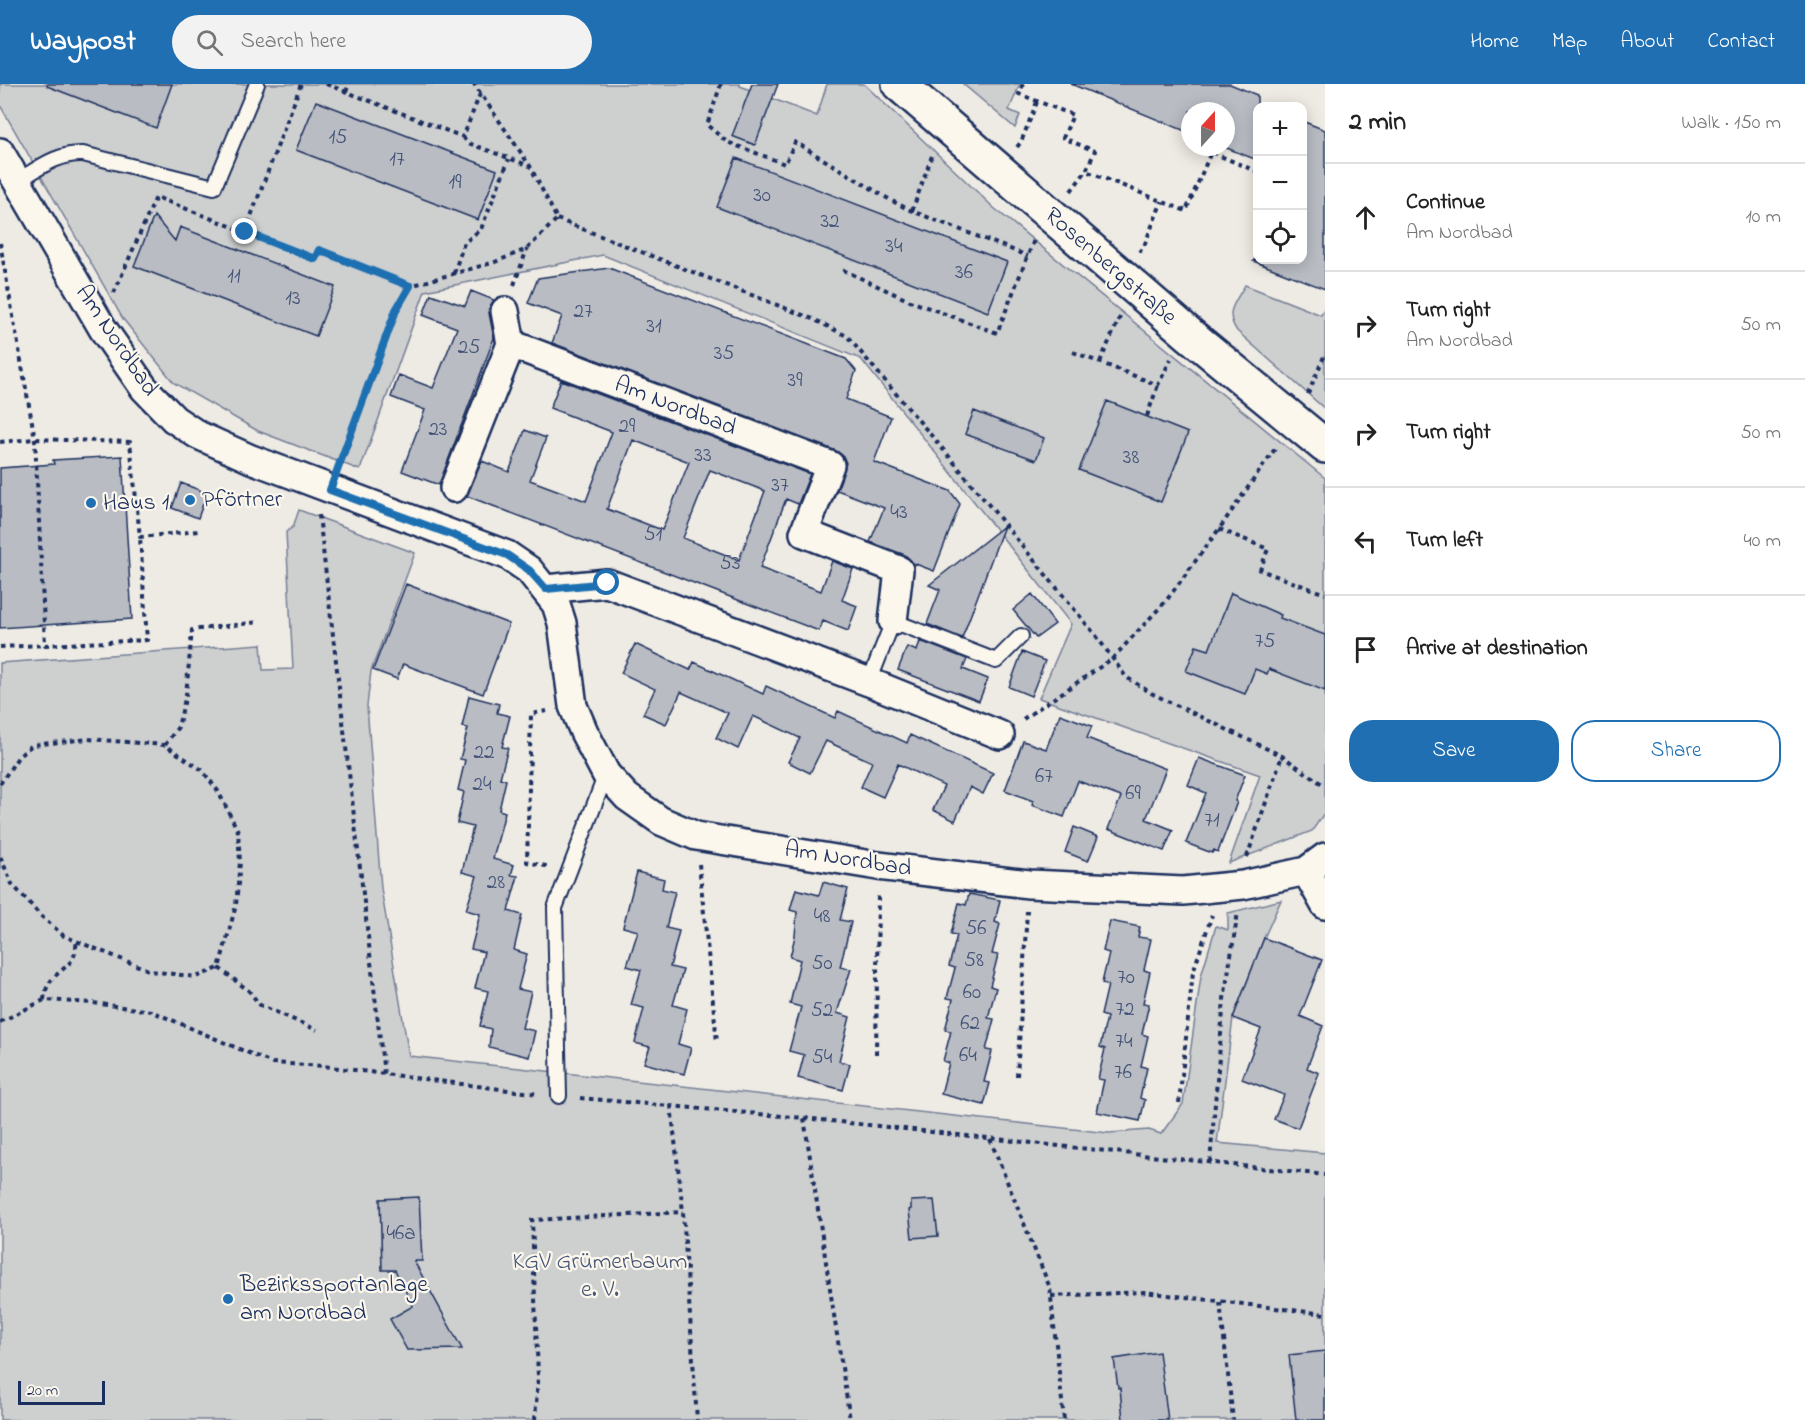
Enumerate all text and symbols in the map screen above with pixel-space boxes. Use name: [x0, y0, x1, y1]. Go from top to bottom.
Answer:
search box: [172, 15, 592, 69]
text: Waypost: [30, 22, 136, 63]
icon: search: [193, 26, 226, 59]
text: Search here: [241, 26, 346, 58]
text: Home: [1470, 27, 1519, 57]
text: Map: [1552, 27, 1587, 57]
text: About: [1620, 27, 1674, 57]
text: Contact: [1707, 27, 1775, 57]
north arrow: [1181, 102, 1235, 156]
map controls: [1253, 102, 1307, 264]
button: +: [1253, 102, 1307, 156]
text: 2 min: [1349, 104, 1406, 142]
text: Walk · 150 m: [1681, 109, 1781, 138]
house number: 15: [329, 123, 347, 153]
house number: 17: [389, 145, 405, 175]
button: −: [1253, 156, 1307, 210]
house number: 19: [449, 168, 462, 198]
house number: 30: [753, 181, 771, 211]
text: Continue: [1406, 187, 1485, 219]
street label: Rosenbergstraße: [1036, 199, 1184, 335]
icon: ahead: [1349, 201, 1382, 234]
text: 10 m: [1745, 203, 1781, 232]
house number: 32: [820, 207, 840, 237]
button: locate: [1253, 210, 1307, 264]
route end: [231, 218, 257, 244]
text: Am Nordbad: [1406, 219, 1513, 248]
house number: 34: [885, 232, 903, 262]
house number: 36: [955, 258, 973, 288]
house number: 11: [227, 262, 241, 292]
street label: Am Nordbad: [66, 278, 167, 404]
house number: 13: [285, 284, 301, 314]
text: Turn right: [1406, 295, 1491, 327]
house number: 27: [573, 297, 593, 327]
icon: right: [1349, 309, 1382, 342]
text: 50 m: [1740, 311, 1781, 340]
house number: 31: [646, 312, 662, 342]
text: Am Nordbad: [1406, 327, 1513, 356]
house number: 25: [458, 333, 480, 363]
house number: 35: [714, 339, 734, 369]
house number: 39: [788, 366, 803, 396]
street label: Am Nordbad: [609, 368, 742, 446]
house number: 29: [619, 412, 636, 442]
house number: 23: [428, 415, 448, 445]
icon: right: [1349, 417, 1382, 450]
text: Turn right: [1406, 417, 1491, 449]
text: 50 m: [1740, 419, 1781, 448]
house number: 33: [694, 441, 712, 471]
house number: 38: [1123, 443, 1139, 473]
house number: 37: [771, 471, 789, 501]
place label: Pförtner: [202, 483, 283, 518]
place label: Haus 1: [103, 486, 170, 521]
marker: Pförtner: [183, 493, 197, 507]
marker: Haus 1: [84, 496, 98, 510]
house number: 43: [890, 498, 908, 528]
house number: 51: [644, 520, 663, 550]
icon: left: [1349, 525, 1382, 558]
text: Turn left: [1406, 525, 1483, 557]
text: 40 m: [1744, 527, 1781, 556]
house number: 53: [720, 549, 740, 579]
route start: [593, 569, 619, 595]
house number: 75: [1255, 627, 1275, 657]
icon: arrive: [1349, 633, 1382, 666]
text: Arrive at destination: [1406, 633, 1588, 665]
button: Save: [1349, 720, 1559, 782]
button: Share: [1571, 720, 1781, 782]
house number: 22: [474, 738, 494, 768]
house number: 67: [1035, 762, 1053, 792]
house number: 24: [472, 770, 492, 800]
house number: 69: [1125, 779, 1141, 809]
house number: 71: [1204, 806, 1220, 836]
street label: Am Nordbad: [782, 833, 915, 887]
house number: 28: [487, 868, 505, 898]
house number: 48: [814, 902, 830, 932]
house number: 56: [965, 914, 987, 944]
house number: 58: [964, 946, 984, 976]
house number: 50: [811, 949, 833, 979]
house number: 70: [1117, 963, 1135, 993]
house number: 60: [963, 978, 981, 1008]
house number: 72: [1115, 995, 1135, 1025]
house number: 52: [811, 996, 833, 1026]
house number: 62: [960, 1009, 980, 1039]
house number: 74: [1115, 1027, 1133, 1057]
house number: 64: [959, 1041, 977, 1071]
house number: 54: [812, 1043, 833, 1073]
house number: 76: [1114, 1058, 1132, 1088]
house number: 46a: [386, 1219, 416, 1249]
park label: KGV Grümerbaum e. V.: [513, 1245, 687, 1308]
place label: Bezirkssportanlage am Nordbad: [239, 1268, 428, 1331]
marker: Bezirkssportanlage am Nordbad: [221, 1292, 235, 1306]
scale bar: [18, 1378, 105, 1406]
text: 20 m: [27, 1379, 58, 1403]

